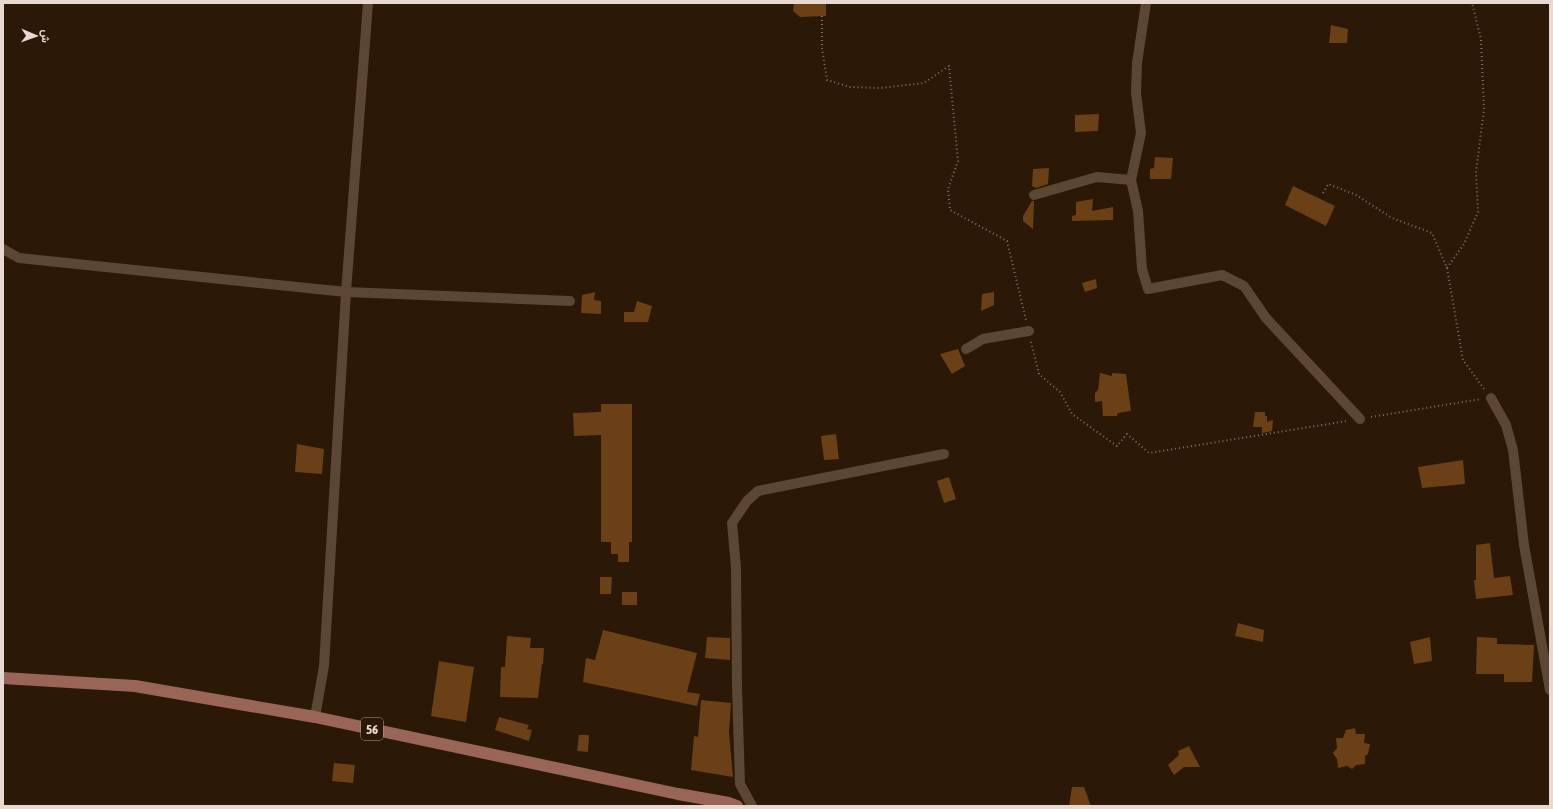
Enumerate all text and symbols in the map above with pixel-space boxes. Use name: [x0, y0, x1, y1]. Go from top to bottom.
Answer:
north arrow: [16, 16, 56, 56]
text: ش: [39, 29, 52, 43]
road number: 56: [361, 718, 383, 740]

